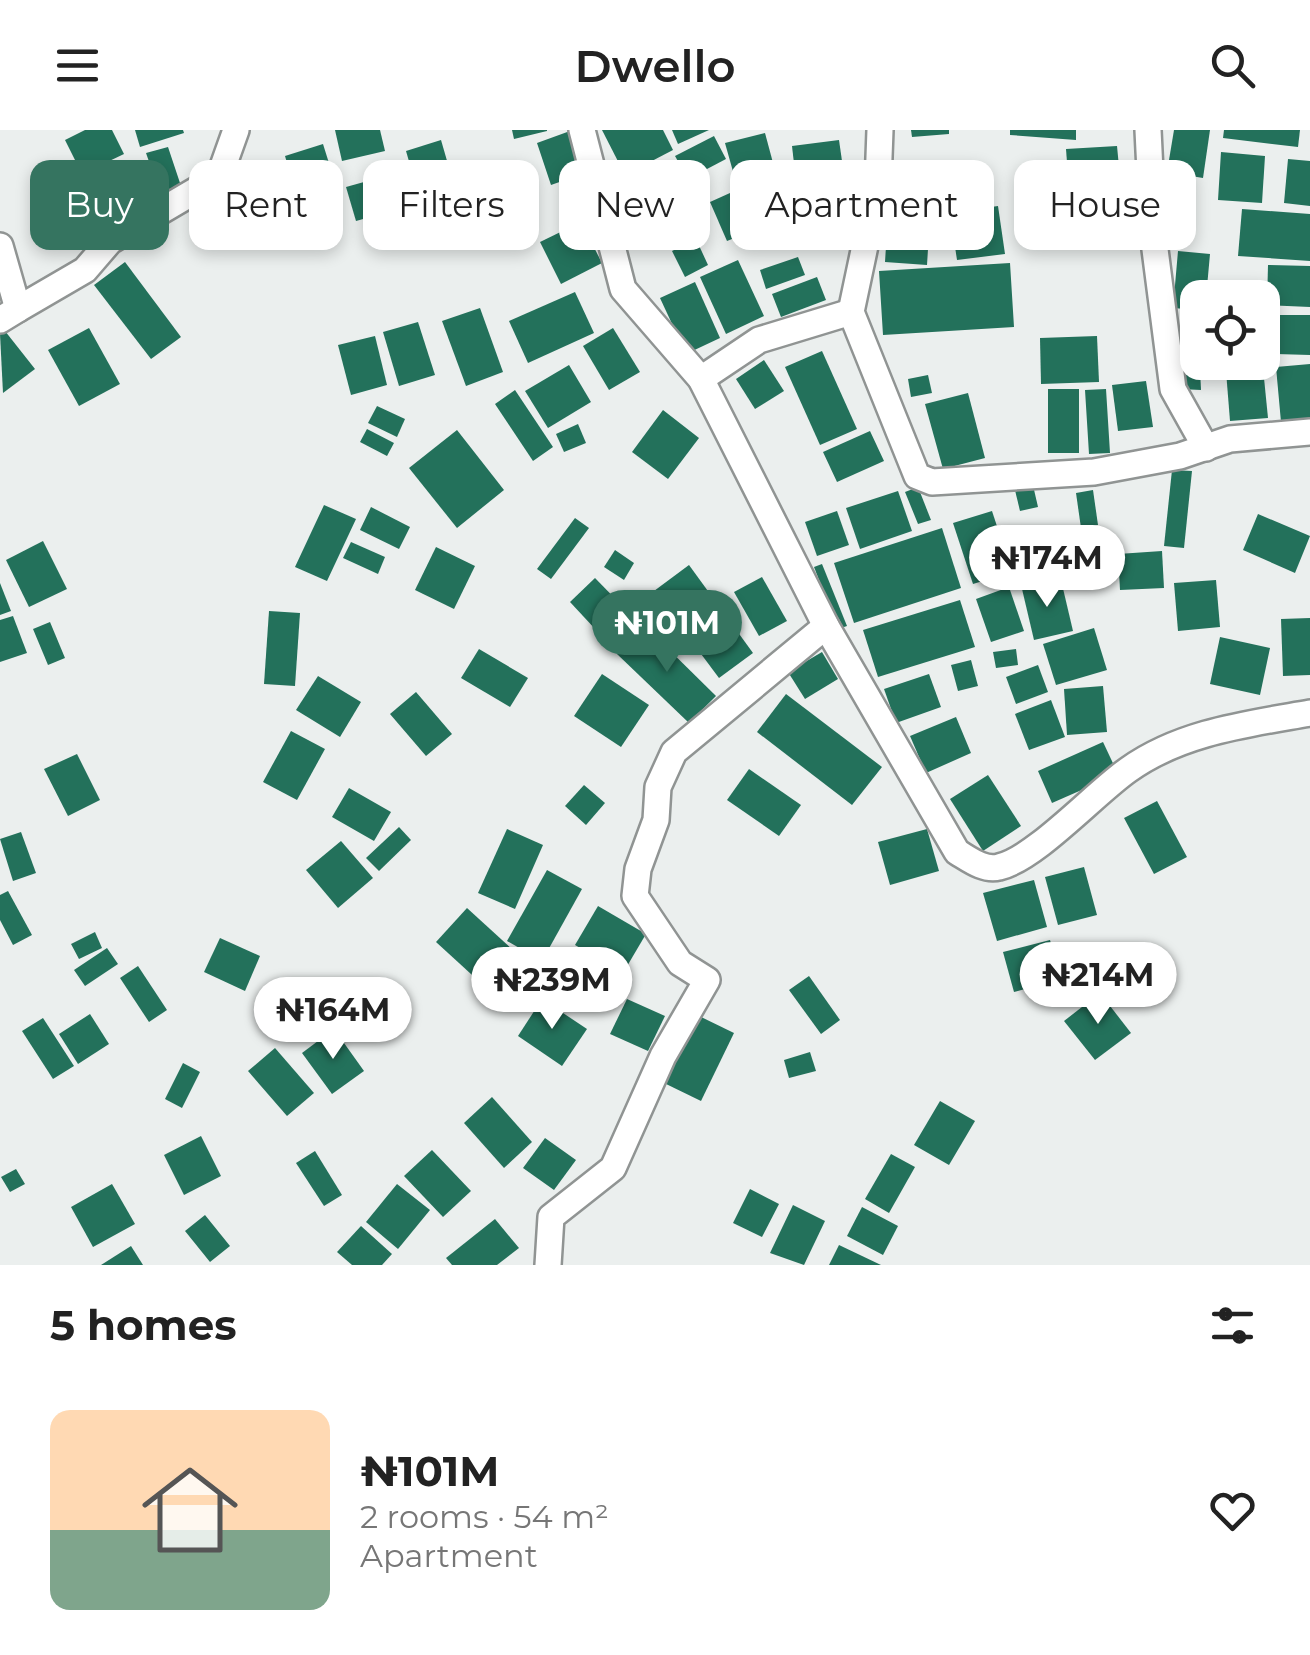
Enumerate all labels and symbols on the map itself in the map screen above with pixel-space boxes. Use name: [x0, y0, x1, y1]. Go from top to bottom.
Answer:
pin: ₦174M: [977, 525, 1117, 610]
pin: ₦101M: [597, 590, 737, 675]
pin: ₦214M: [1028, 942, 1168, 1027]
pin: ₦239M: [482, 947, 622, 1032]
pin: ₦164M: [263, 977, 403, 1062]

